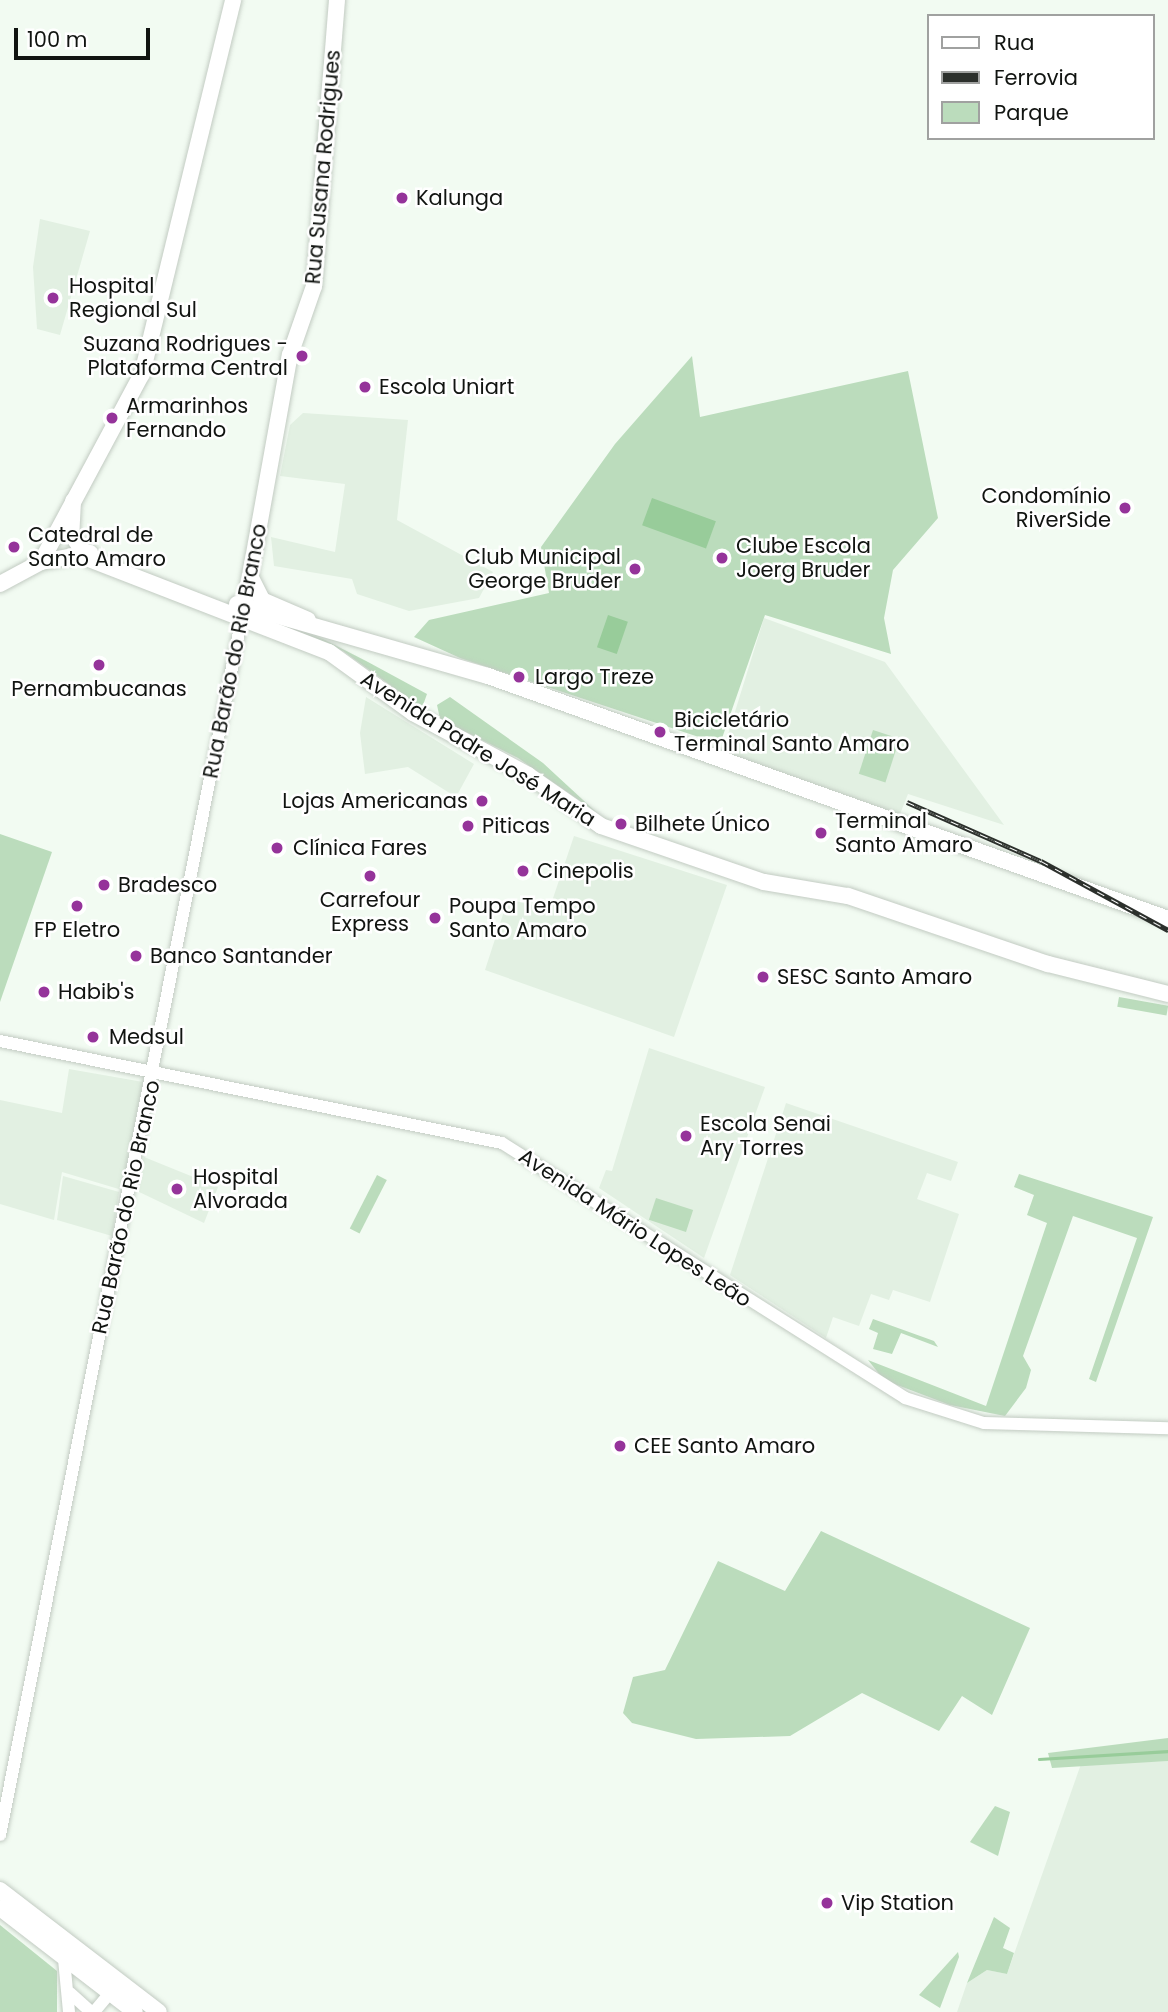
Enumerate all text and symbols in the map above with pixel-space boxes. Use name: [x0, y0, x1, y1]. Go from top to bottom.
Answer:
scale bar: [18, 14, 154, 58]
legend: [926, 14, 1154, 140]
text: 100 m: [27, 25, 87, 54]
text: Rua: [994, 28, 1034, 57]
street label: Rua Susana Rodrigues: [300, 49, 346, 285]
text: Ferrovia: [994, 63, 1078, 92]
text: Parque: [994, 98, 1069, 127]
place label: Kalunga: [416, 185, 503, 211]
marker: Kalunga: [394, 190, 410, 206]
place label: Hospital Regional Sul: [69, 273, 197, 323]
marker: Hospital Regional Sul: [43, 288, 63, 308]
place label: Suzana Rodrigues - Plataforma Central: [83, 331, 288, 381]
marker: Suzana Rodrigues - Plataforma Central: [294, 348, 310, 364]
place label: Escola Uniart: [379, 374, 514, 400]
marker: Escola Uniart: [357, 379, 373, 395]
place label: Armarinhos Fernando: [126, 393, 248, 443]
marker: Armarinhos Fernando: [104, 410, 120, 426]
place label: Condomínio RiverSide: [981, 483, 1111, 533]
marker: Condomínio RiverSide: [1117, 500, 1133, 516]
place label: Catedral de Santo Amaro: [28, 522, 166, 572]
street label: Rua Barão do Rio Branco: [198, 522, 272, 780]
place label: Clube Escola Joerg Bruder: [736, 533, 871, 583]
marker: Catedral de Santo Amaro: [6, 539, 22, 555]
place label: Club Municipal George Bruder: [465, 544, 621, 594]
marker: Clube Escola Joerg Bruder: [714, 550, 730, 566]
marker: Club Municipal George Bruder: [627, 561, 643, 577]
marker: Pernambucanas: [91, 657, 107, 673]
place label: Largo Treze: [535, 664, 654, 690]
street label: Avenida Padre José Maria: [356, 666, 600, 832]
marker: Largo Treze: [509, 667, 529, 687]
place label: Pernambucanas: [11, 676, 187, 702]
place label: Bicicletário Terminal Santo Amaro: [674, 707, 909, 757]
marker: Bicicletário Terminal Santo Amaro: [652, 724, 668, 740]
place label: Lojas Americanas: [282, 788, 468, 814]
marker: Lojas Americanas: [474, 793, 490, 809]
place label: Terminal Santo Amaro: [835, 808, 973, 858]
place label: Bilhete Único: [635, 811, 770, 837]
place label: Piticas: [482, 813, 550, 839]
marker: Bilhete Único: [613, 816, 629, 832]
marker: Piticas: [460, 818, 476, 834]
marker: Terminal Santo Amaro: [813, 825, 829, 841]
place label: Clínica Fares: [293, 835, 427, 861]
marker: Clínica Fares: [267, 838, 287, 858]
place label: Cinepolis: [537, 858, 634, 884]
marker: Cinepolis: [515, 863, 531, 879]
marker: Carrefour Express: [362, 868, 378, 884]
place label: Bradesco: [118, 872, 217, 898]
marker: Bradesco: [96, 877, 112, 893]
place label: Carrefour Express: [320, 887, 420, 937]
place label: Poupa Tempo Santo Amaro: [449, 893, 596, 943]
marker: FP Eletro: [69, 898, 85, 914]
marker: Poupa Tempo Santo Amaro: [427, 910, 443, 926]
place label: FP Eletro: [34, 917, 120, 943]
place label: Banco Santander: [150, 943, 333, 969]
marker: Banco Santander: [128, 948, 144, 964]
place label: SESC Santo Amaro: [777, 964, 972, 990]
marker: SESC Santo Amaro: [755, 969, 771, 985]
place label: Habib's: [58, 979, 135, 1005]
marker: Habib's: [36, 984, 52, 1000]
place label: Medsul: [109, 1024, 184, 1050]
marker: Medsul: [83, 1027, 103, 1047]
street label: Rua Barão do Rio Branco: [87, 1078, 165, 1336]
place label: Escola Senai Ary Torres: [700, 1111, 831, 1161]
marker: Escola Senai Ary Torres: [678, 1128, 694, 1144]
street label: Avenida Mário Lopes Leão: [514, 1143, 756, 1313]
place label: Hospital Alvorada: [193, 1164, 288, 1214]
marker: Hospital Alvorada: [167, 1179, 187, 1199]
place label: CEE Santo Amaro: [634, 1433, 815, 1459]
marker: CEE Santo Amaro: [612, 1438, 628, 1454]
place label: Vip Station: [841, 1890, 954, 1916]
marker: Vip Station: [819, 1895, 835, 1911]

